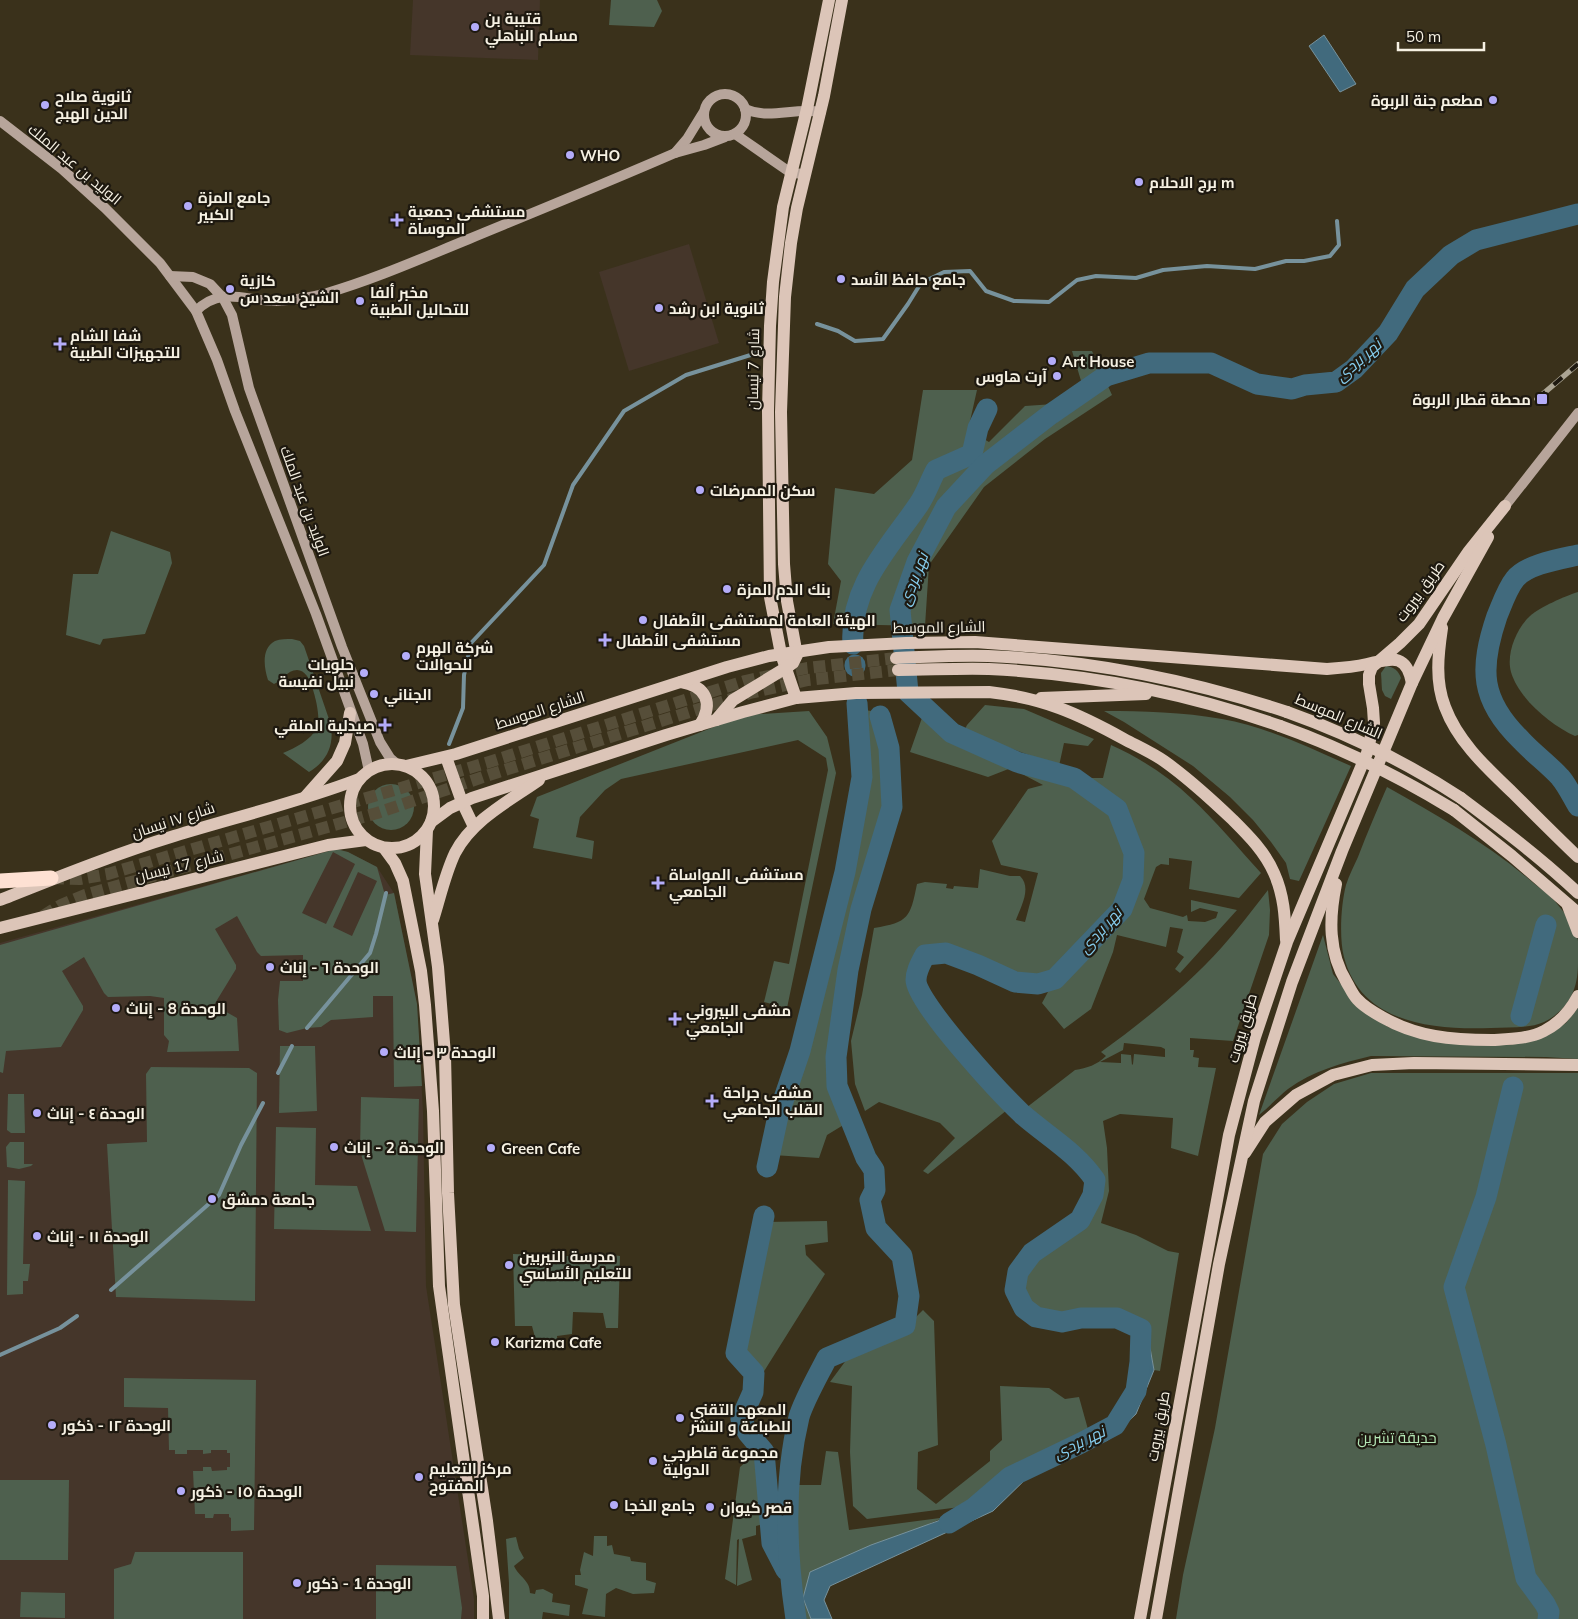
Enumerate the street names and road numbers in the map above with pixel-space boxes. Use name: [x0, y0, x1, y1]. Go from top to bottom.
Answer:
street label: الوليد بن عبد الملك: [24, 119, 126, 209]
street label: شارع 7 نيسان: [743, 328, 765, 410]
street label: الوليد بن عبد الملك: [275, 443, 334, 559]
street label: طريق بيروت: [1391, 557, 1449, 626]
street label: الشارع الموسط: [892, 617, 986, 639]
street label: الشارع الموسط: [493, 687, 588, 735]
street label: الشارع الموسط: [1292, 689, 1385, 745]
street label: شارع ١٧ نيسان: [129, 798, 218, 844]
street label: شارع 17 نيسان: [133, 846, 226, 888]
street label: طريق بيروت: [1223, 991, 1262, 1065]
street label: طريق بيروت: [1142, 1389, 1175, 1463]

